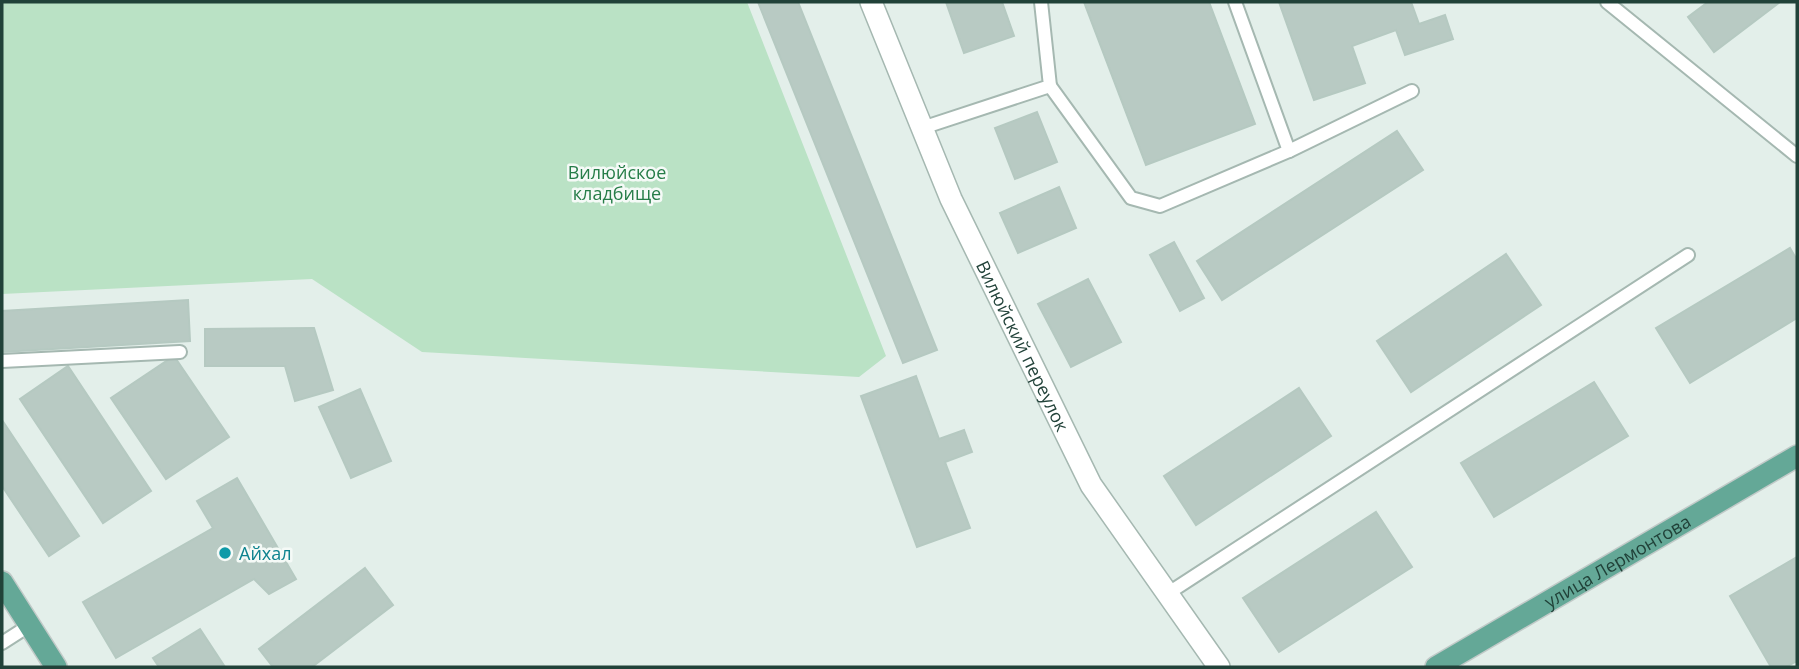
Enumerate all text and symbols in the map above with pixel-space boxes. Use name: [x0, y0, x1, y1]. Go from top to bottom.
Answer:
park label: Вилюйское кладбище: [568, 160, 666, 205]
street label: Вилюйский переулок: [971, 256, 1075, 436]
street label: улица Лермонтова: [1540, 509, 1695, 613]
place label: Айхал: [239, 541, 292, 565]
marker: Айхал: [217, 545, 233, 561]

